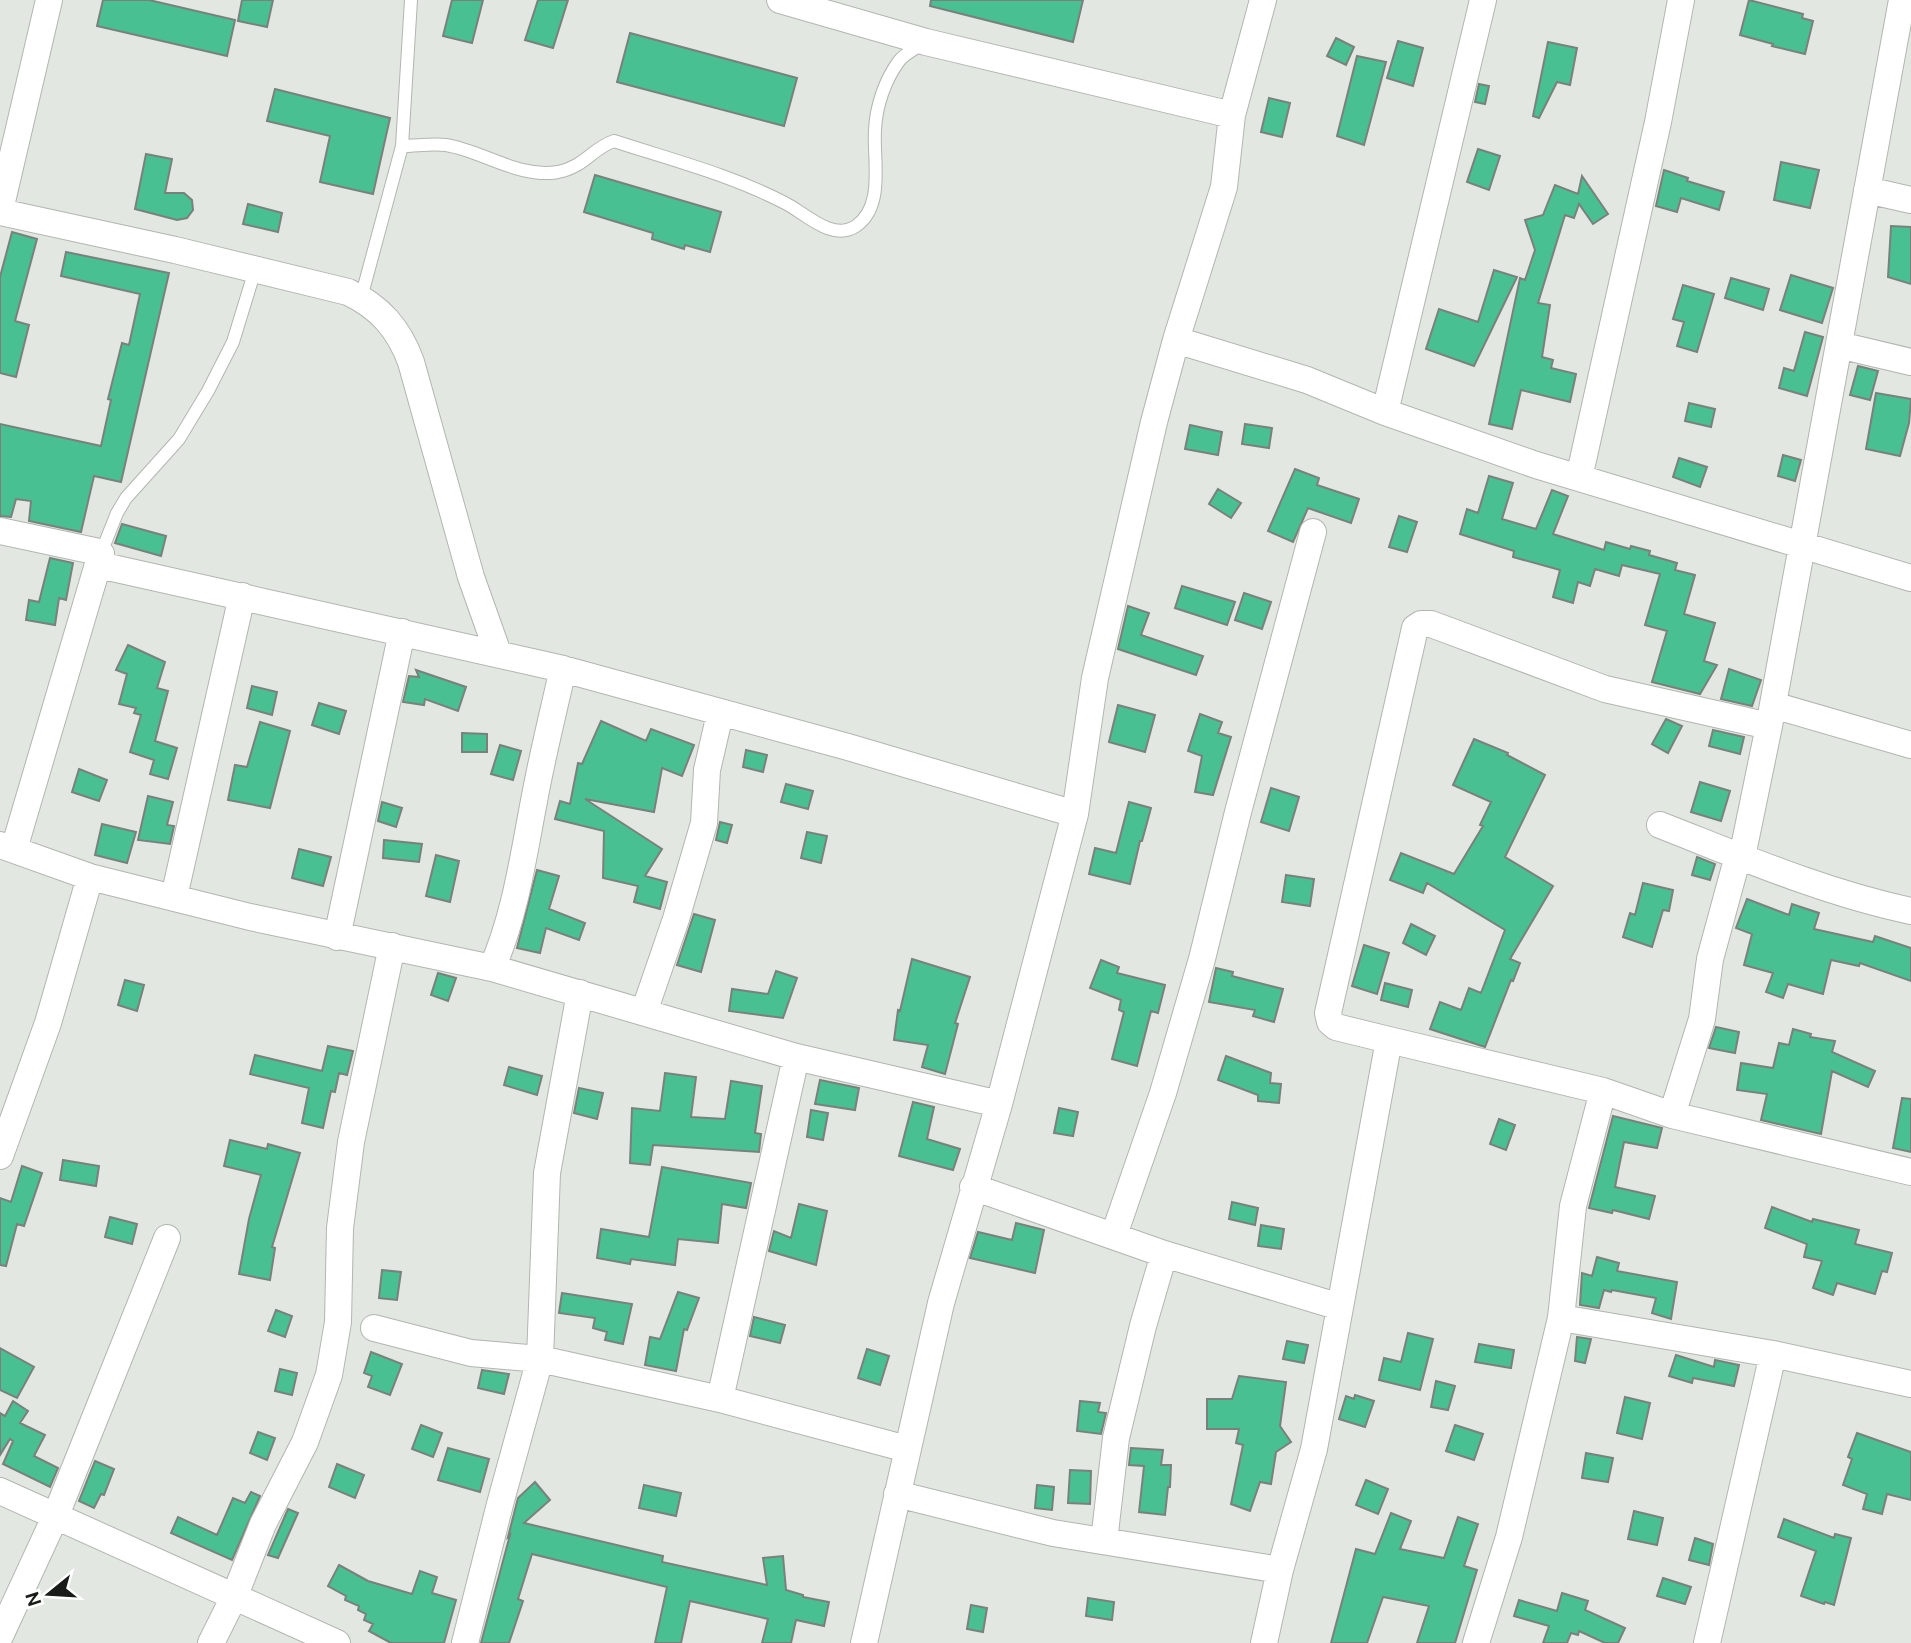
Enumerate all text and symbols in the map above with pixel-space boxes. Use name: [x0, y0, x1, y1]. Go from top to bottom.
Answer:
north arrow: [14, 1559, 84, 1629]
text: N: [20, 1589, 45, 1609]

